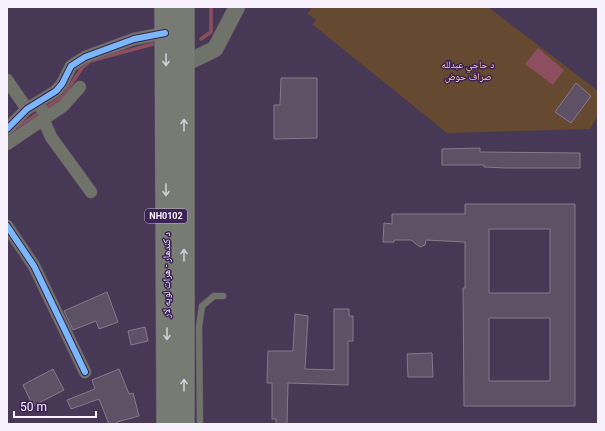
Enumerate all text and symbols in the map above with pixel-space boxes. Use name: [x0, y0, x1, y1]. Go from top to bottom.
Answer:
one-way arrow: [162, 53, 170, 66]
park label: د حاجي عبدلله صراف حوض: [441, 59, 495, 83]
one-way arrow: [180, 119, 188, 132]
one-way arrow: [162, 183, 170, 196]
road number: NH0102: [145, 209, 187, 223]
street label: د کندهار - هرات لويه لار: [161, 232, 172, 319]
one-way arrow: [180, 249, 188, 262]
one-way arrow: [163, 327, 171, 340]
one-way arrow: [180, 379, 188, 392]
scale bar: [14, 393, 96, 419]
text: 50 m: [20, 400, 47, 414]

